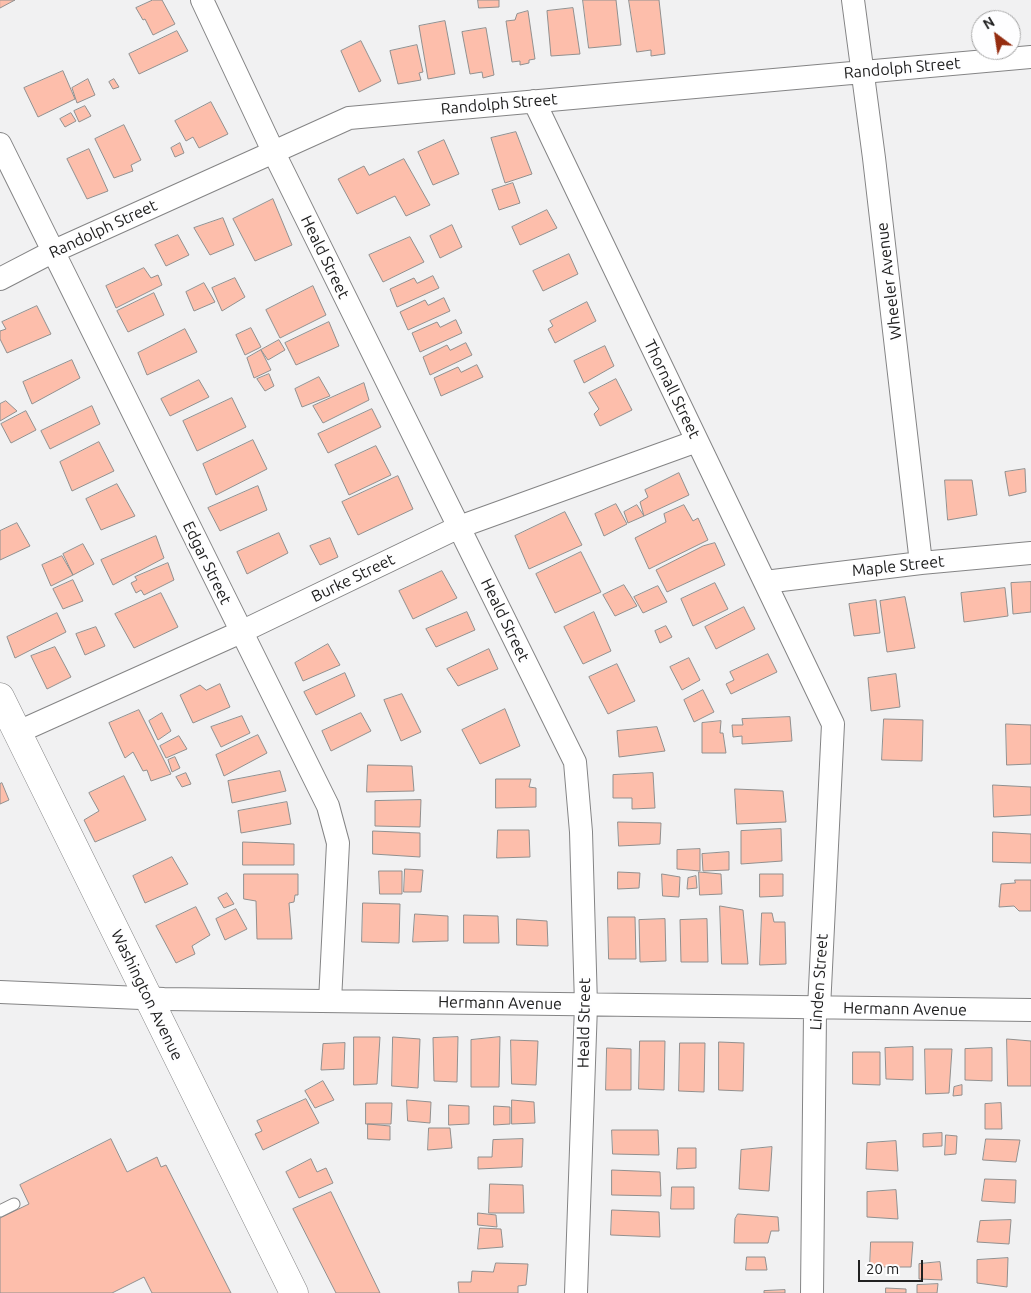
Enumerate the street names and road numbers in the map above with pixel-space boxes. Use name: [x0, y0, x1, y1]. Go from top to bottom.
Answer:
street label: Randolph Street: [843, 53, 961, 83]
street label: Randolph Street: [440, 89, 558, 119]
street label: Randolph Street: [46, 196, 160, 262]
street label: Heald Street: [297, 212, 353, 302]
street label: Wheeler Avenue: [872, 221, 906, 341]
street label: Thornall Street: [640, 336, 704, 442]
street label: Edgar Street: [179, 518, 235, 608]
street label: Burke Street: [308, 550, 398, 606]
street label: Maple Street: [851, 552, 945, 580]
street label: Heald Street: [477, 575, 533, 665]
street label: Washington Avenue: [107, 926, 187, 1064]
street label: Linden Street: [806, 933, 832, 1031]
street label: Heald Street: [574, 978, 594, 1068]
street label: Hermann Avenue: [438, 992, 562, 1014]
street label: Hermann Avenue: [843, 998, 967, 1020]

